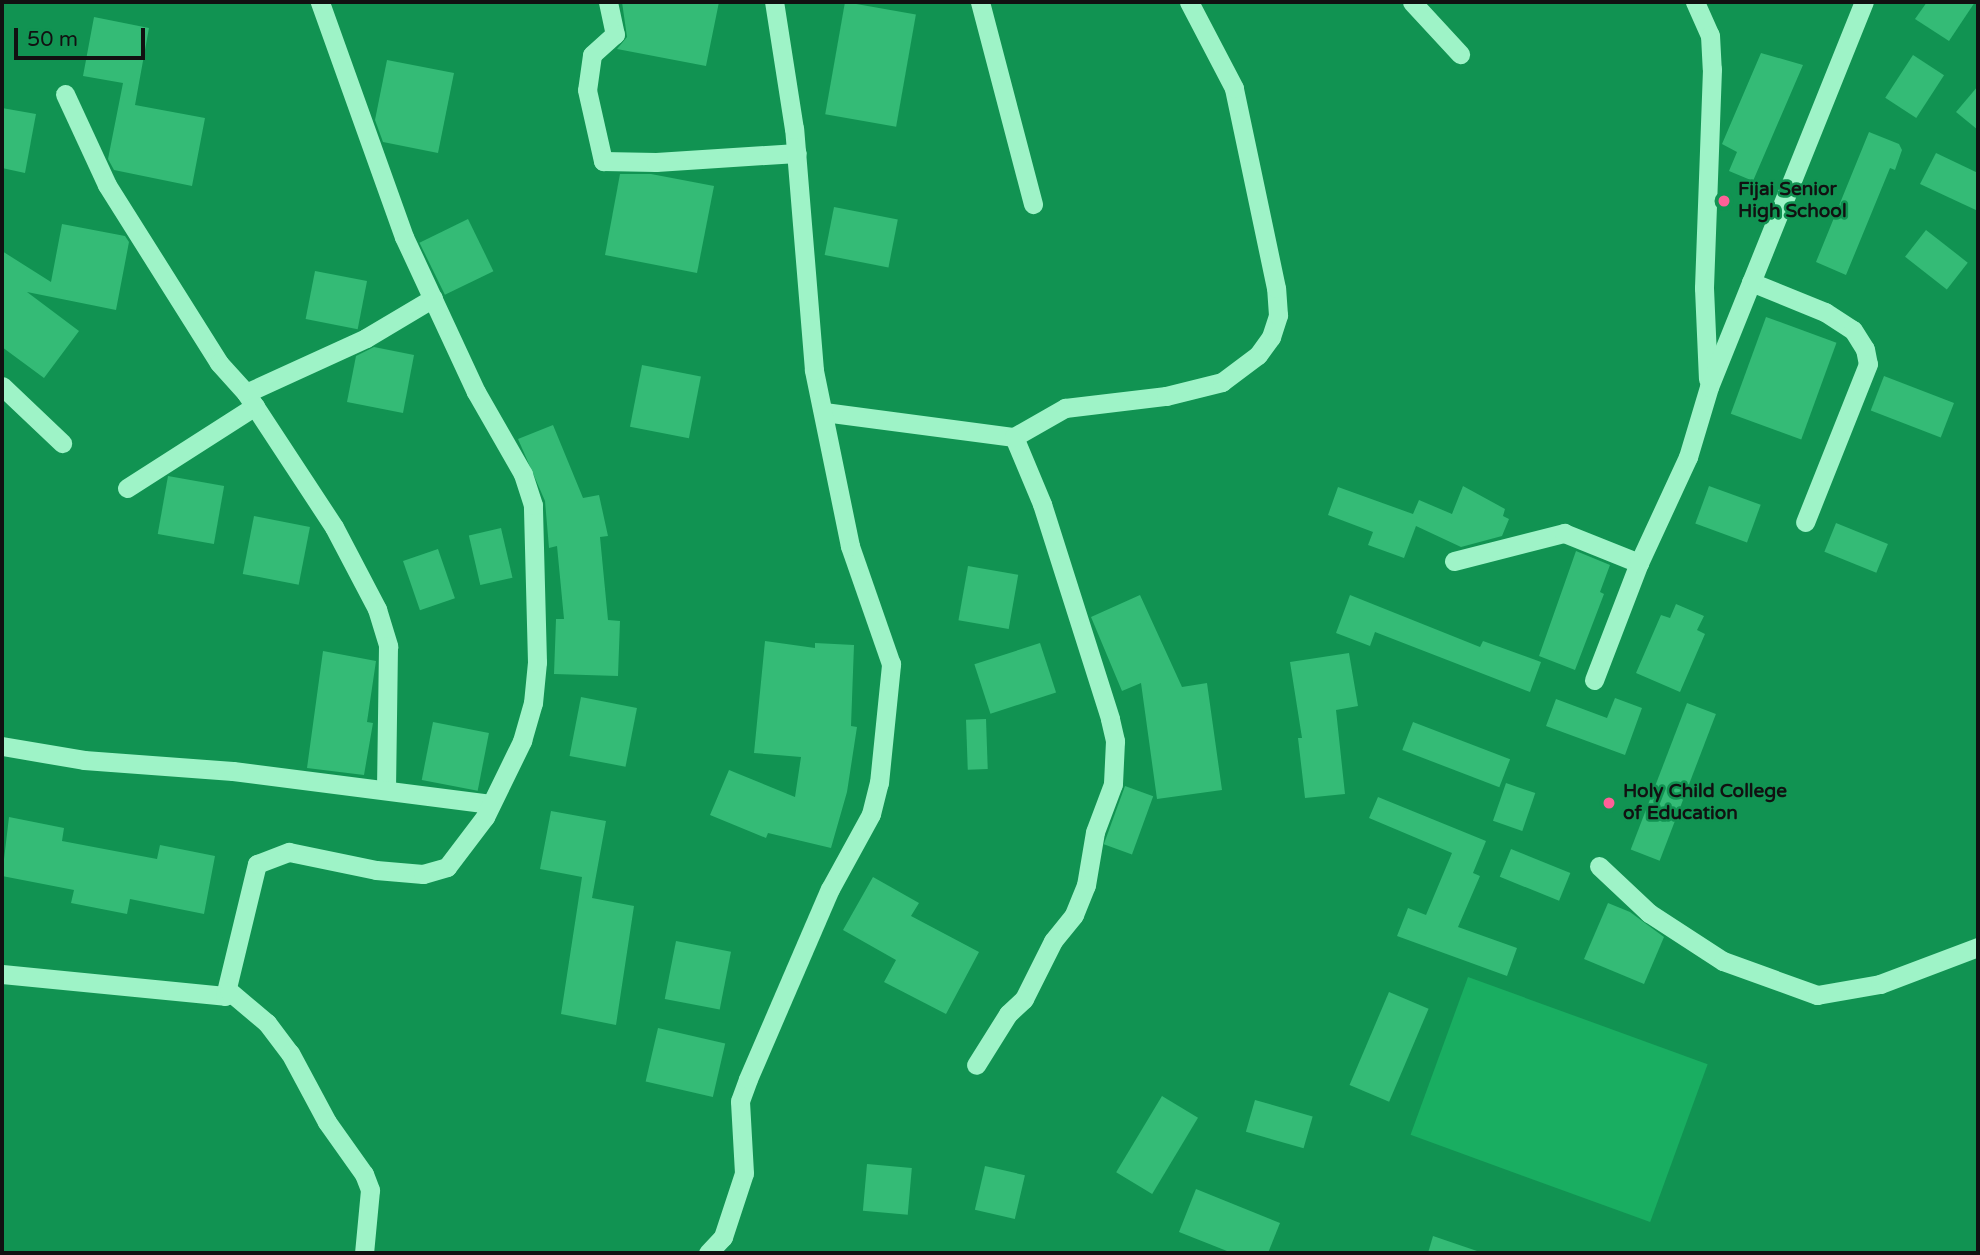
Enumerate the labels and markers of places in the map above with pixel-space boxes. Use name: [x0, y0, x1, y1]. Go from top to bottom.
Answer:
place label: Fijai Senior High School: [1738, 179, 1847, 223]
marker: Fijai Senior High School: [1716, 193, 1732, 209]
place label: Holy Child College of Education: [1623, 781, 1787, 825]
marker: Holy Child College of Education: [1601, 795, 1617, 811]

